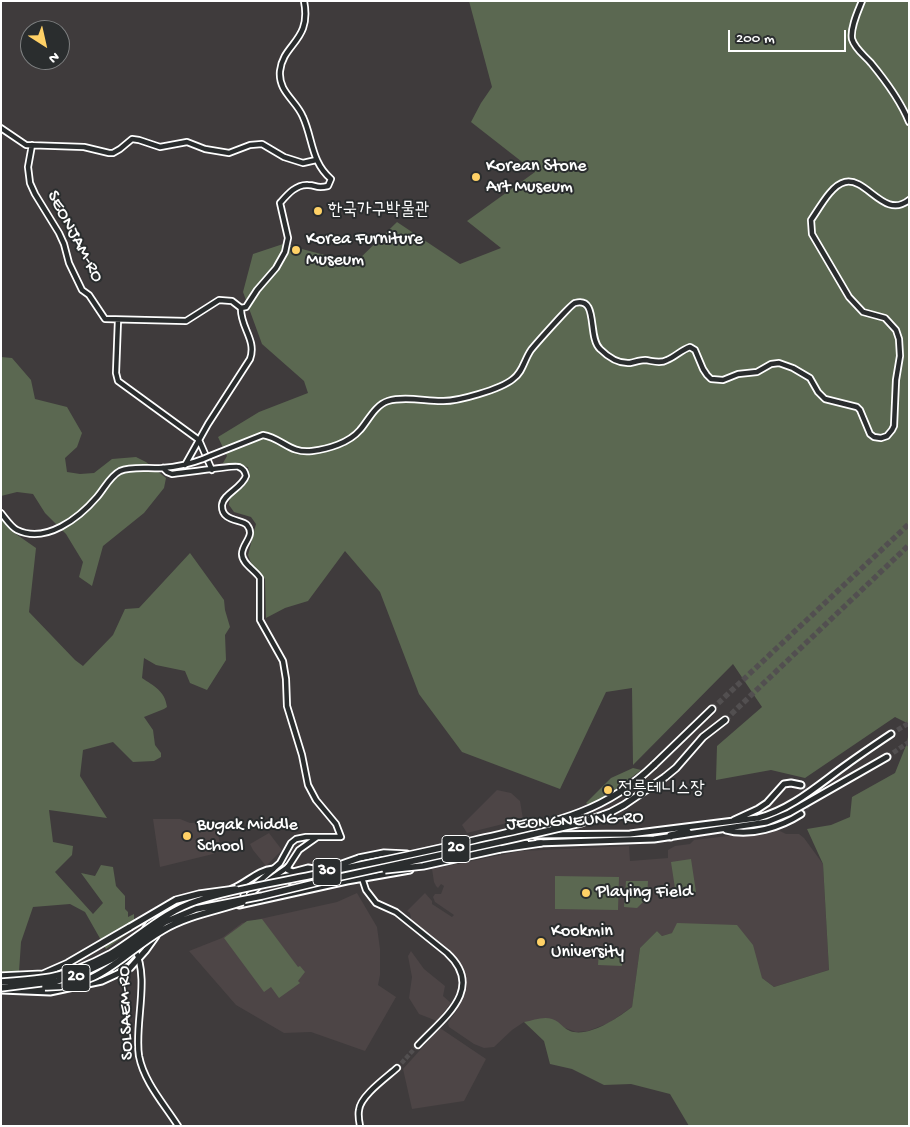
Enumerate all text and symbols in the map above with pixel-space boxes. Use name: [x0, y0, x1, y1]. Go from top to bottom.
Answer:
north arrow: [20, 20, 70, 70]
scale bar: [730, 20, 848, 52]
text: 200 m: [736, 30, 775, 48]
text: N: [45, 47, 62, 66]
place label: Korean Stone Art Museum: [486, 156, 587, 198]
marker: Korean Stone Art Museum: [470, 171, 482, 183]
street label: SEONJAM-RO: [41, 187, 107, 287]
place label: 한국가구박물관: [328, 200, 429, 222]
marker: 한국가구박물관: [312, 205, 324, 217]
place label: Korea Furniture Museum: [306, 229, 423, 272]
marker: Korea Furniture Museum: [290, 244, 302, 256]
place label: 정릉테니스장: [618, 779, 705, 801]
marker: 정릉테니스장: [602, 784, 614, 796]
street label: JEONGNEUNG-RO: [506, 808, 644, 836]
place label: Bugak Middle School: [197, 815, 298, 858]
marker: Bugak Middle School: [181, 830, 193, 842]
road number: 20: [442, 836, 470, 862]
road number: 30: [313, 859, 341, 886]
place label: Playing Field: [596, 882, 693, 904]
marker: Playing Field: [580, 887, 592, 899]
place label: Kookmin University: [551, 921, 624, 964]
marker: Kookmin University: [535, 936, 547, 948]
road number: 20: [62, 964, 90, 991]
street label: SOLSAEM-RO: [115, 965, 139, 1061]

